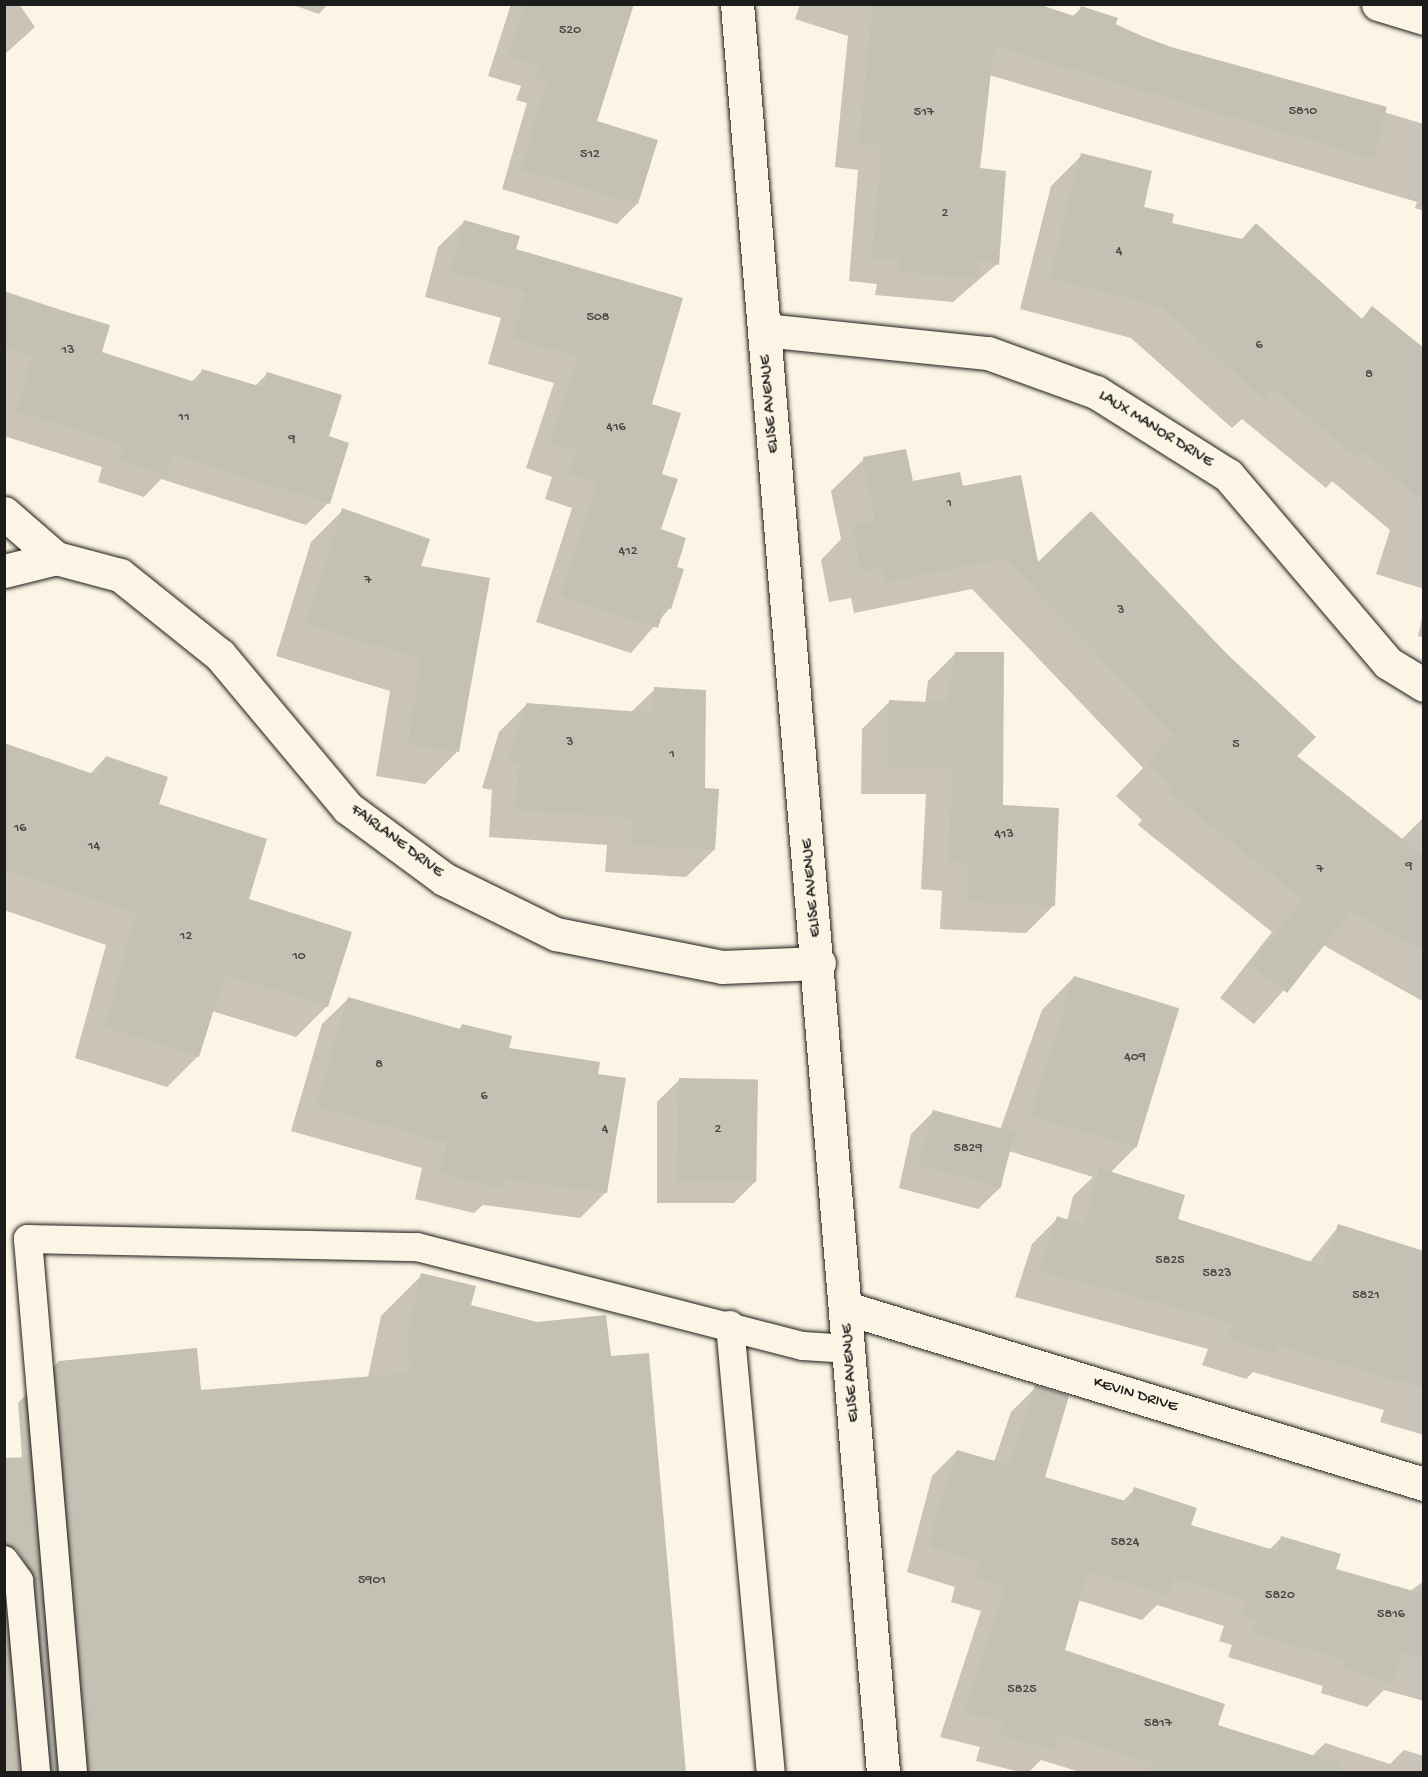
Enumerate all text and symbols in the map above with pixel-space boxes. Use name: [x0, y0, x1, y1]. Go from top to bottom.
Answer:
house number: 520: [559, 23, 581, 39]
house number: 5810: [1289, 104, 1317, 120]
house number: 517: [914, 105, 934, 121]
house number: 512: [580, 147, 600, 163]
house number: 2: [942, 206, 948, 222]
house number: 4: [1116, 244, 1122, 260]
house number: 508: [587, 310, 609, 326]
house number: 6: [1255, 338, 1263, 354]
house number: 13: [62, 343, 74, 359]
street label: ELISE AVENUE: [757, 354, 785, 454]
house number: 8: [1365, 367, 1373, 383]
street label: LAUX MANOR DRIVE: [1094, 387, 1216, 473]
house number: 11: [178, 410, 190, 426]
house number: 416: [606, 420, 626, 436]
house number: 9: [288, 432, 296, 448]
house number: 1: [946, 496, 952, 512]
house number: 412: [618, 544, 638, 560]
house number: 7: [364, 573, 372, 589]
house number: 3: [1117, 603, 1125, 619]
house number: 3: [566, 735, 574, 751]
house number: 5: [1232, 737, 1240, 753]
house number: 1: [669, 747, 675, 763]
street label: FAIRLANE DRIVE: [346, 801, 446, 883]
house number: 16: [14, 821, 26, 837]
house number: 413: [994, 827, 1014, 843]
street label: ELISE AVENUE: [799, 838, 827, 938]
house number: 14: [88, 839, 100, 855]
house number: 9: [1405, 859, 1413, 875]
house number: 7: [1316, 862, 1324, 878]
house number: 12: [180, 929, 192, 945]
house number: 10: [292, 949, 306, 965]
house number: 409: [1124, 1050, 1146, 1066]
house number: 8: [375, 1057, 383, 1073]
house number: 6: [480, 1089, 488, 1105]
house number: 4: [602, 1122, 608, 1138]
house number: 2: [715, 1122, 721, 1138]
house number: 5829: [954, 1141, 982, 1157]
house number: 5825: [1155, 1253, 1185, 1269]
house number: 5823: [1202, 1266, 1232, 1282]
house number: 5821: [1352, 1288, 1380, 1304]
street label: ELISE AVENUE: [839, 1323, 865, 1423]
street label: KEVIN DRIVE: [1090, 1374, 1180, 1418]
house number: 5824: [1111, 1535, 1139, 1551]
house number: 5901: [358, 1573, 386, 1589]
house number: 5820: [1265, 1588, 1295, 1604]
house number: 5816: [1377, 1607, 1405, 1623]
house number: 5825: [1007, 1682, 1037, 1698]
house number: 5817: [1144, 1716, 1172, 1732]

